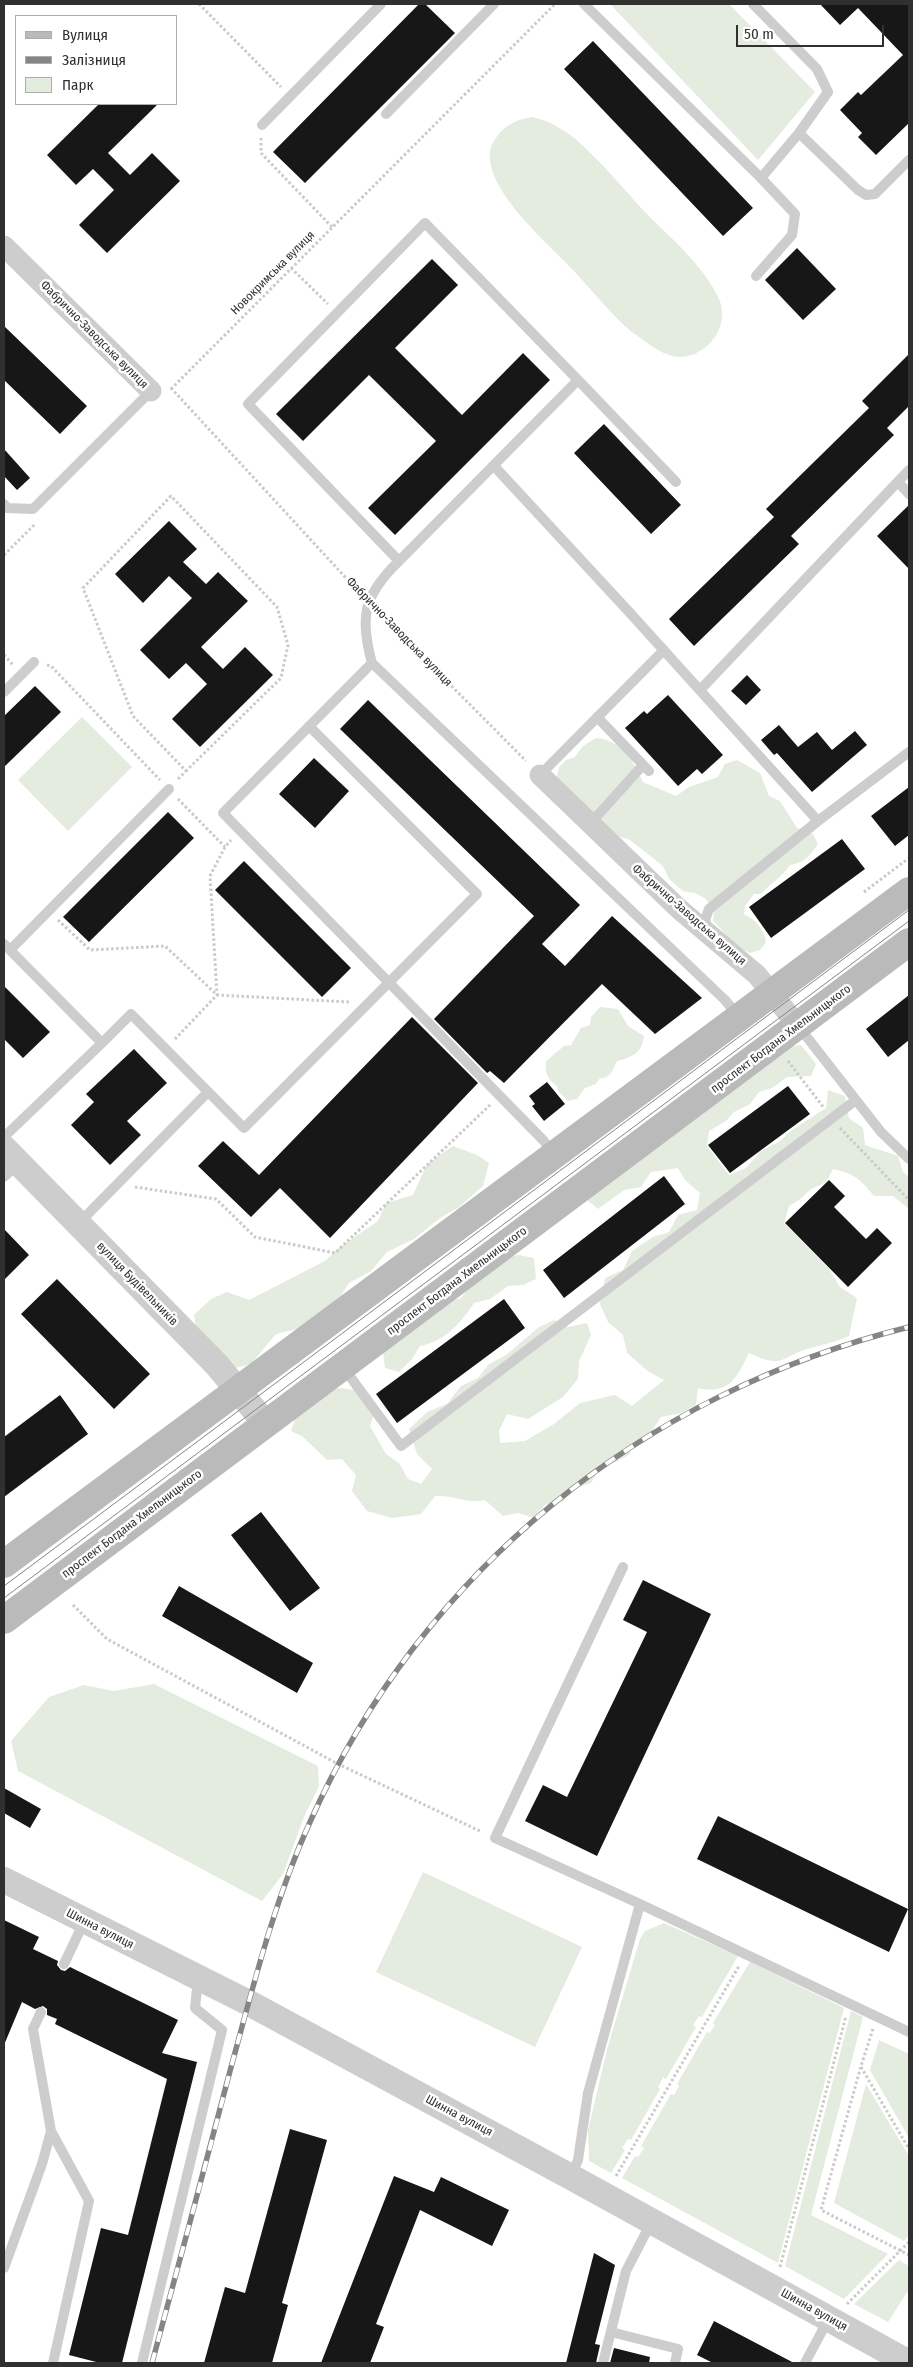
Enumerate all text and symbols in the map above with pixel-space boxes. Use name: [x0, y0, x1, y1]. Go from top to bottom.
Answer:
legend: [15, 15, 178, 105]
scale bar: [738, 15, 886, 47]
text: 50 m: [744, 25, 774, 43]
text: Вулиця: [62, 26, 108, 44]
text: Залізниця: [62, 51, 126, 69]
text: Парк: [62, 76, 93, 94]
street label: Новокримська вулиця: [228, 228, 318, 318]
street label: Фабрично-Заводська вулиця: [37, 278, 151, 392]
street label: Фабрично-Заводська вулиця: [343, 574, 455, 690]
street label: Фабрично-Заводська вулиця: [629, 862, 749, 968]
street label: проспект Богдана Хмельницького: [708, 982, 854, 1096]
street label: проспект Богдана Хмельницького: [384, 1224, 530, 1338]
street label: вулиця Будівельників: [93, 1239, 181, 1329]
street label: проспект Богдана Хмельницького: [59, 1467, 205, 1581]
street label: Шинна вулиця: [64, 1906, 136, 1952]
street label: Шинна вулиця: [423, 2092, 495, 2140]
street label: Шинна вулиця: [778, 2286, 850, 2334]

